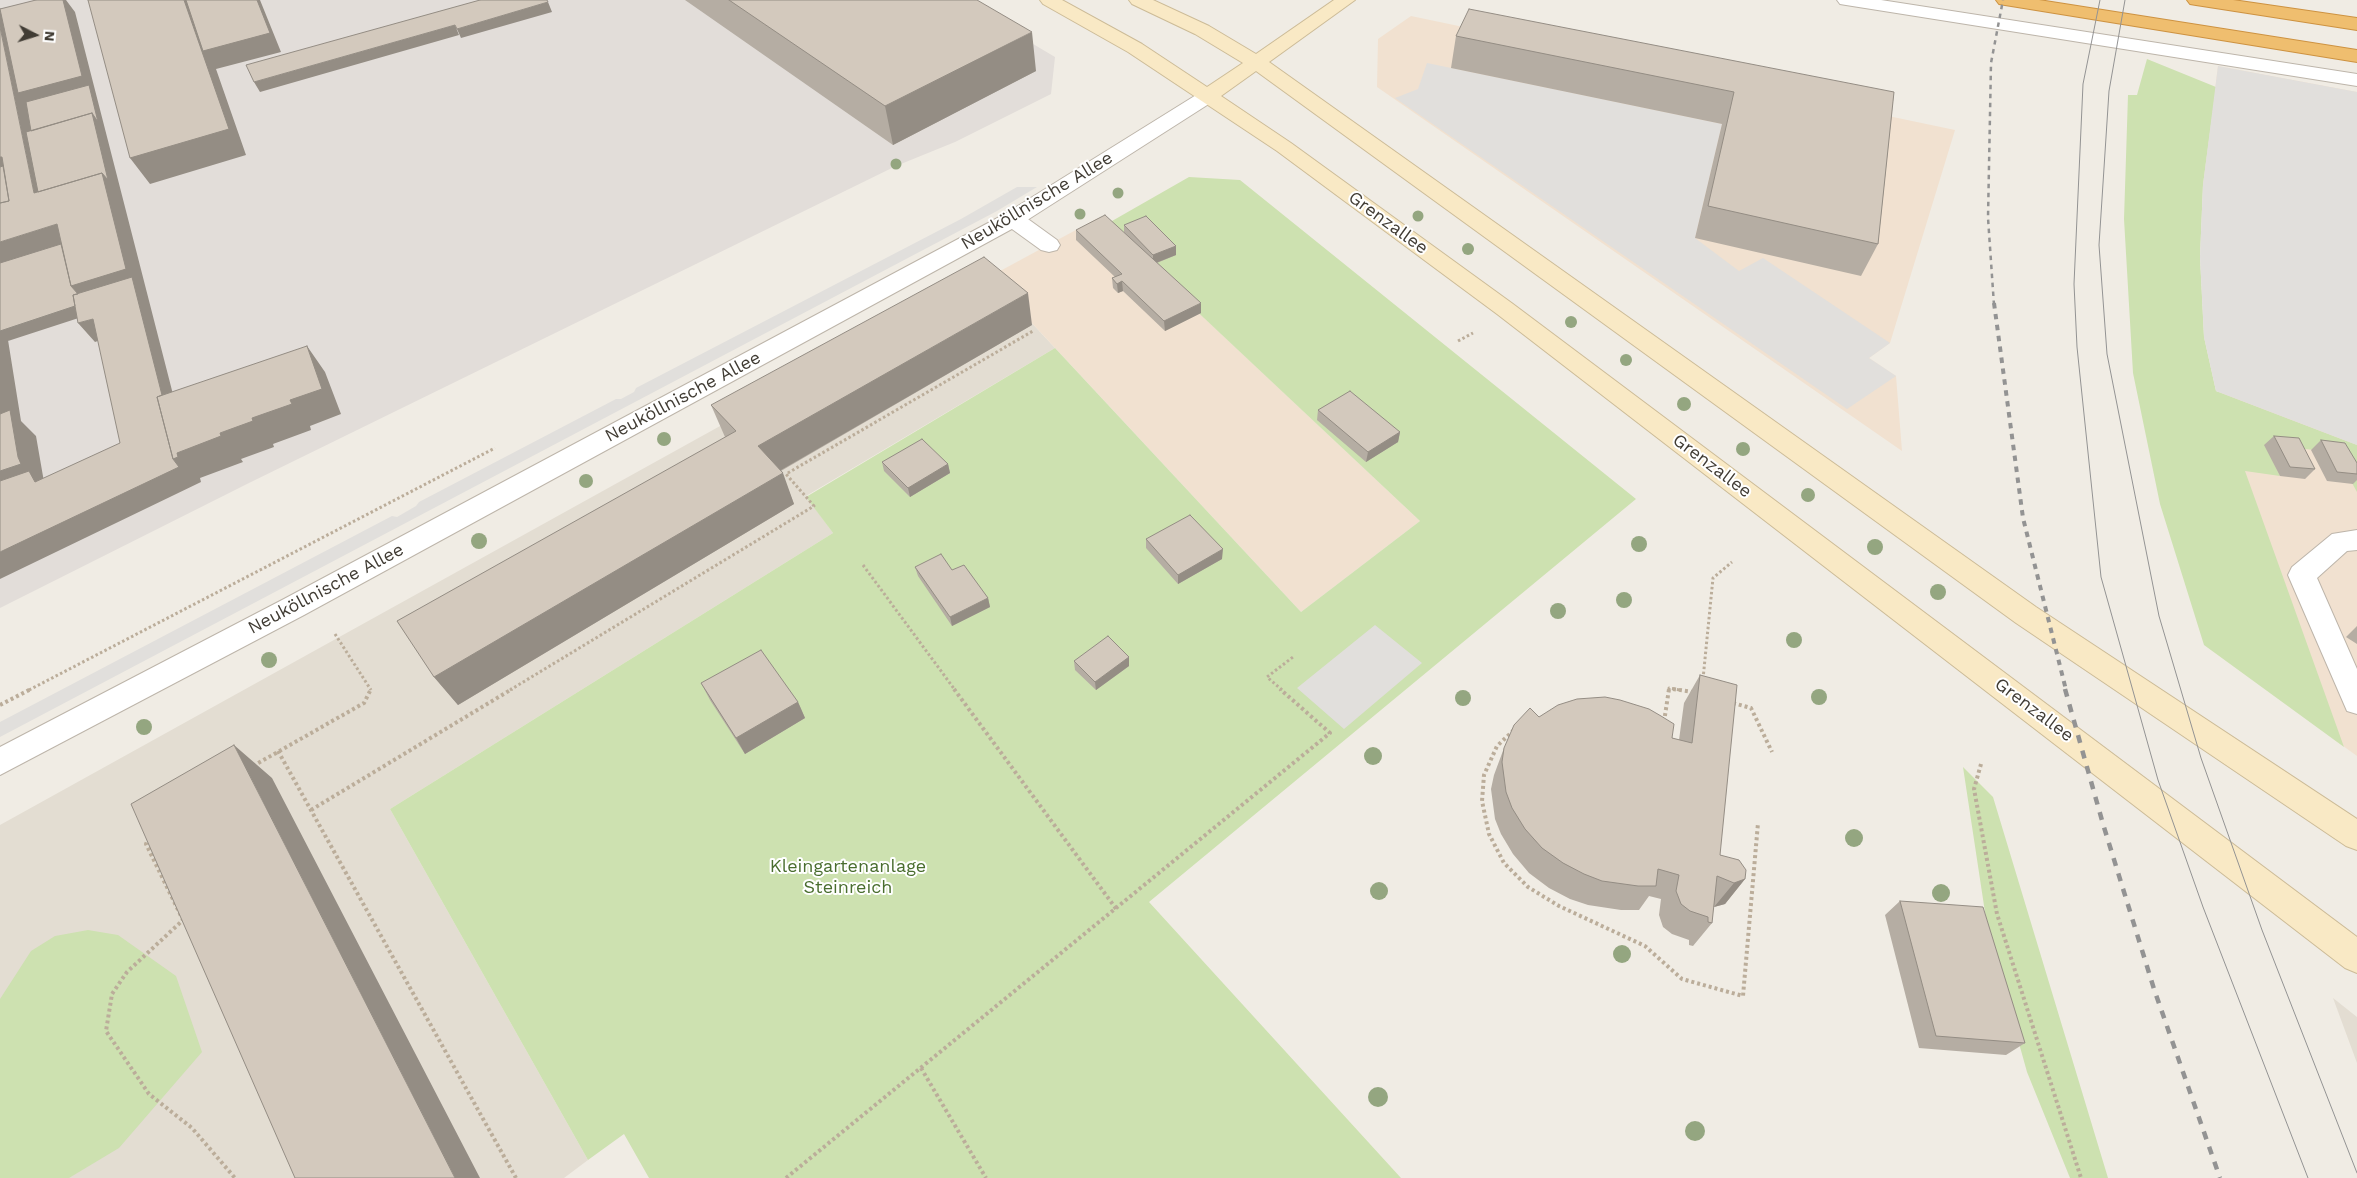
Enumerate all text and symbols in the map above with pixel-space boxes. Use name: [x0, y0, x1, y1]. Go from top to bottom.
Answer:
north arrow: [10, 10, 60, 60]
text: N: [42, 30, 58, 42]
street label: Neuköllnische Allee: [957, 147, 1117, 255]
street label: Grenzallee: [1344, 187, 1432, 259]
street label: Neuköllnische Allee: [602, 347, 764, 447]
street label: Grenzallee: [1668, 429, 1756, 503]
street label: Neuköllnische Allee: [245, 539, 407, 639]
street label: Grenzallee: [1990, 673, 2078, 747]
park label: Kleingartenanlage Steinreich: [770, 856, 926, 899]

